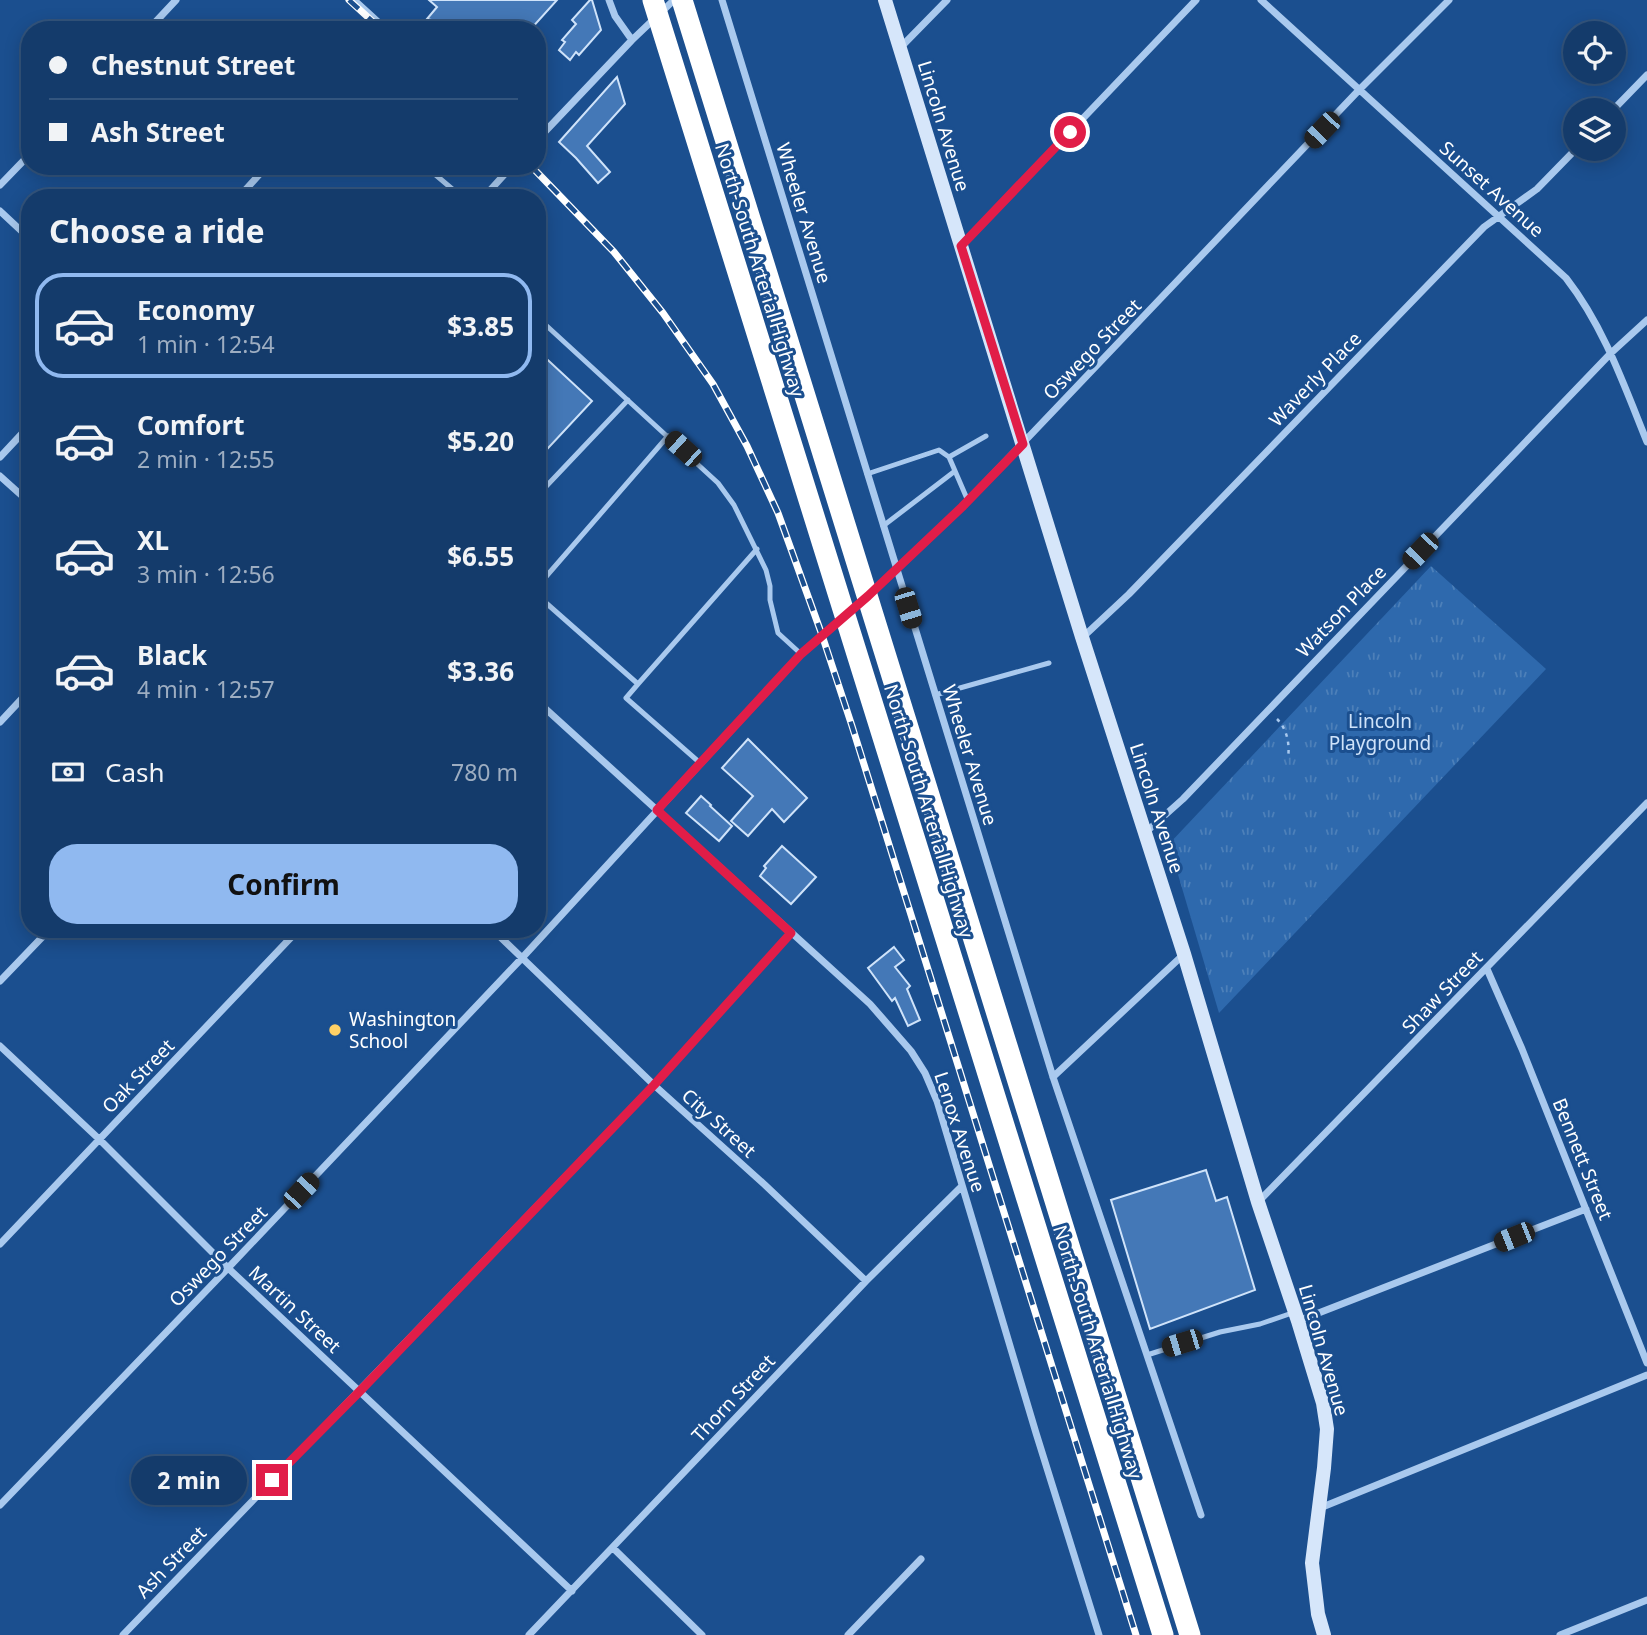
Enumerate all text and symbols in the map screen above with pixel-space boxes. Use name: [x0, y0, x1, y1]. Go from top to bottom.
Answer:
map controls: [1563, 21, 1626, 161]
button: locate: [1563, 21, 1626, 84]
text: Chestnut Street: [91, 47, 295, 83]
street label: Lincoln Avenue: [912, 57, 976, 195]
button: layers: [1563, 98, 1626, 161]
car: [1300, 108, 1345, 152]
text: Ash Street: [91, 114, 225, 150]
route start: [1054, 116, 1086, 148]
street label: Sunset Avenue: [1434, 135, 1550, 243]
street label: Wheeler Avenue: [770, 139, 838, 287]
street label: North-South Arterial Highway: [709, 140, 811, 400]
text: Choose a ride: [49, 209, 265, 252]
text: Economy: [137, 292, 255, 328]
street label: Oswego Street: [1037, 293, 1147, 405]
icon: car: [53, 294, 116, 357]
text: $3.85: [447, 308, 514, 344]
street label: Waverly Place: [1263, 326, 1367, 432]
text: 1 min · 12:54: [137, 328, 275, 360]
text: Comfort: [137, 407, 245, 443]
icon: car: [53, 409, 116, 472]
text: $5.20: [447, 423, 514, 459]
car: [661, 427, 706, 471]
text: 2 min · 12:55: [137, 443, 275, 475]
text: XL: [137, 522, 169, 558]
icon: car: [53, 524, 116, 587]
car: [1398, 529, 1443, 573]
text: $6.55: [447, 538, 514, 574]
text: 3 min · 12:56: [137, 558, 275, 590]
street label: Watson Place: [1290, 559, 1392, 663]
car: [892, 585, 925, 631]
text: Black: [137, 637, 207, 673]
icon: car: [53, 639, 116, 702]
text: $3.36: [447, 653, 514, 689]
text: 4 min · 12:57: [137, 673, 275, 705]
street label: North-South Arterial Highway: [878, 681, 980, 941]
street label: Wheeler Avenue: [936, 681, 1004, 829]
park label: Lincoln Playground: [1329, 708, 1431, 756]
street label: Lincoln Avenue: [1124, 740, 1190, 876]
icon: cash: [49, 753, 87, 791]
text: Cash: [105, 754, 165, 790]
text: 780 m: [451, 756, 518, 788]
button: Confirm: [49, 844, 518, 924]
street label: Shaw Street: [1396, 945, 1488, 1039]
place label: Washington School: [349, 1006, 456, 1054]
marker: Washington School: [327, 1022, 343, 1038]
street label: Oak Street: [96, 1033, 180, 1119]
street label: Lenox Avenue: [928, 1068, 992, 1196]
street label: City Street: [676, 1083, 762, 1163]
street label: Bennett Street: [1547, 1094, 1619, 1224]
car: [279, 1168, 324, 1214]
street label: Oswego Street: [163, 1200, 273, 1312]
car: [1491, 1219, 1538, 1255]
street label: North-South Arterial Highway: [1047, 1222, 1149, 1482]
street label: Martin Street: [243, 1260, 347, 1359]
street label: Lincoln Avenue: [1293, 1281, 1355, 1419]
car: [1159, 1327, 1206, 1359]
street label: Thorn Street: [686, 1348, 781, 1448]
callout: 2 min: [132, 1456, 247, 1504]
text: 2 min: [157, 1464, 221, 1496]
route end: [256, 1464, 288, 1496]
street label: Ash Street: [130, 1520, 212, 1604]

